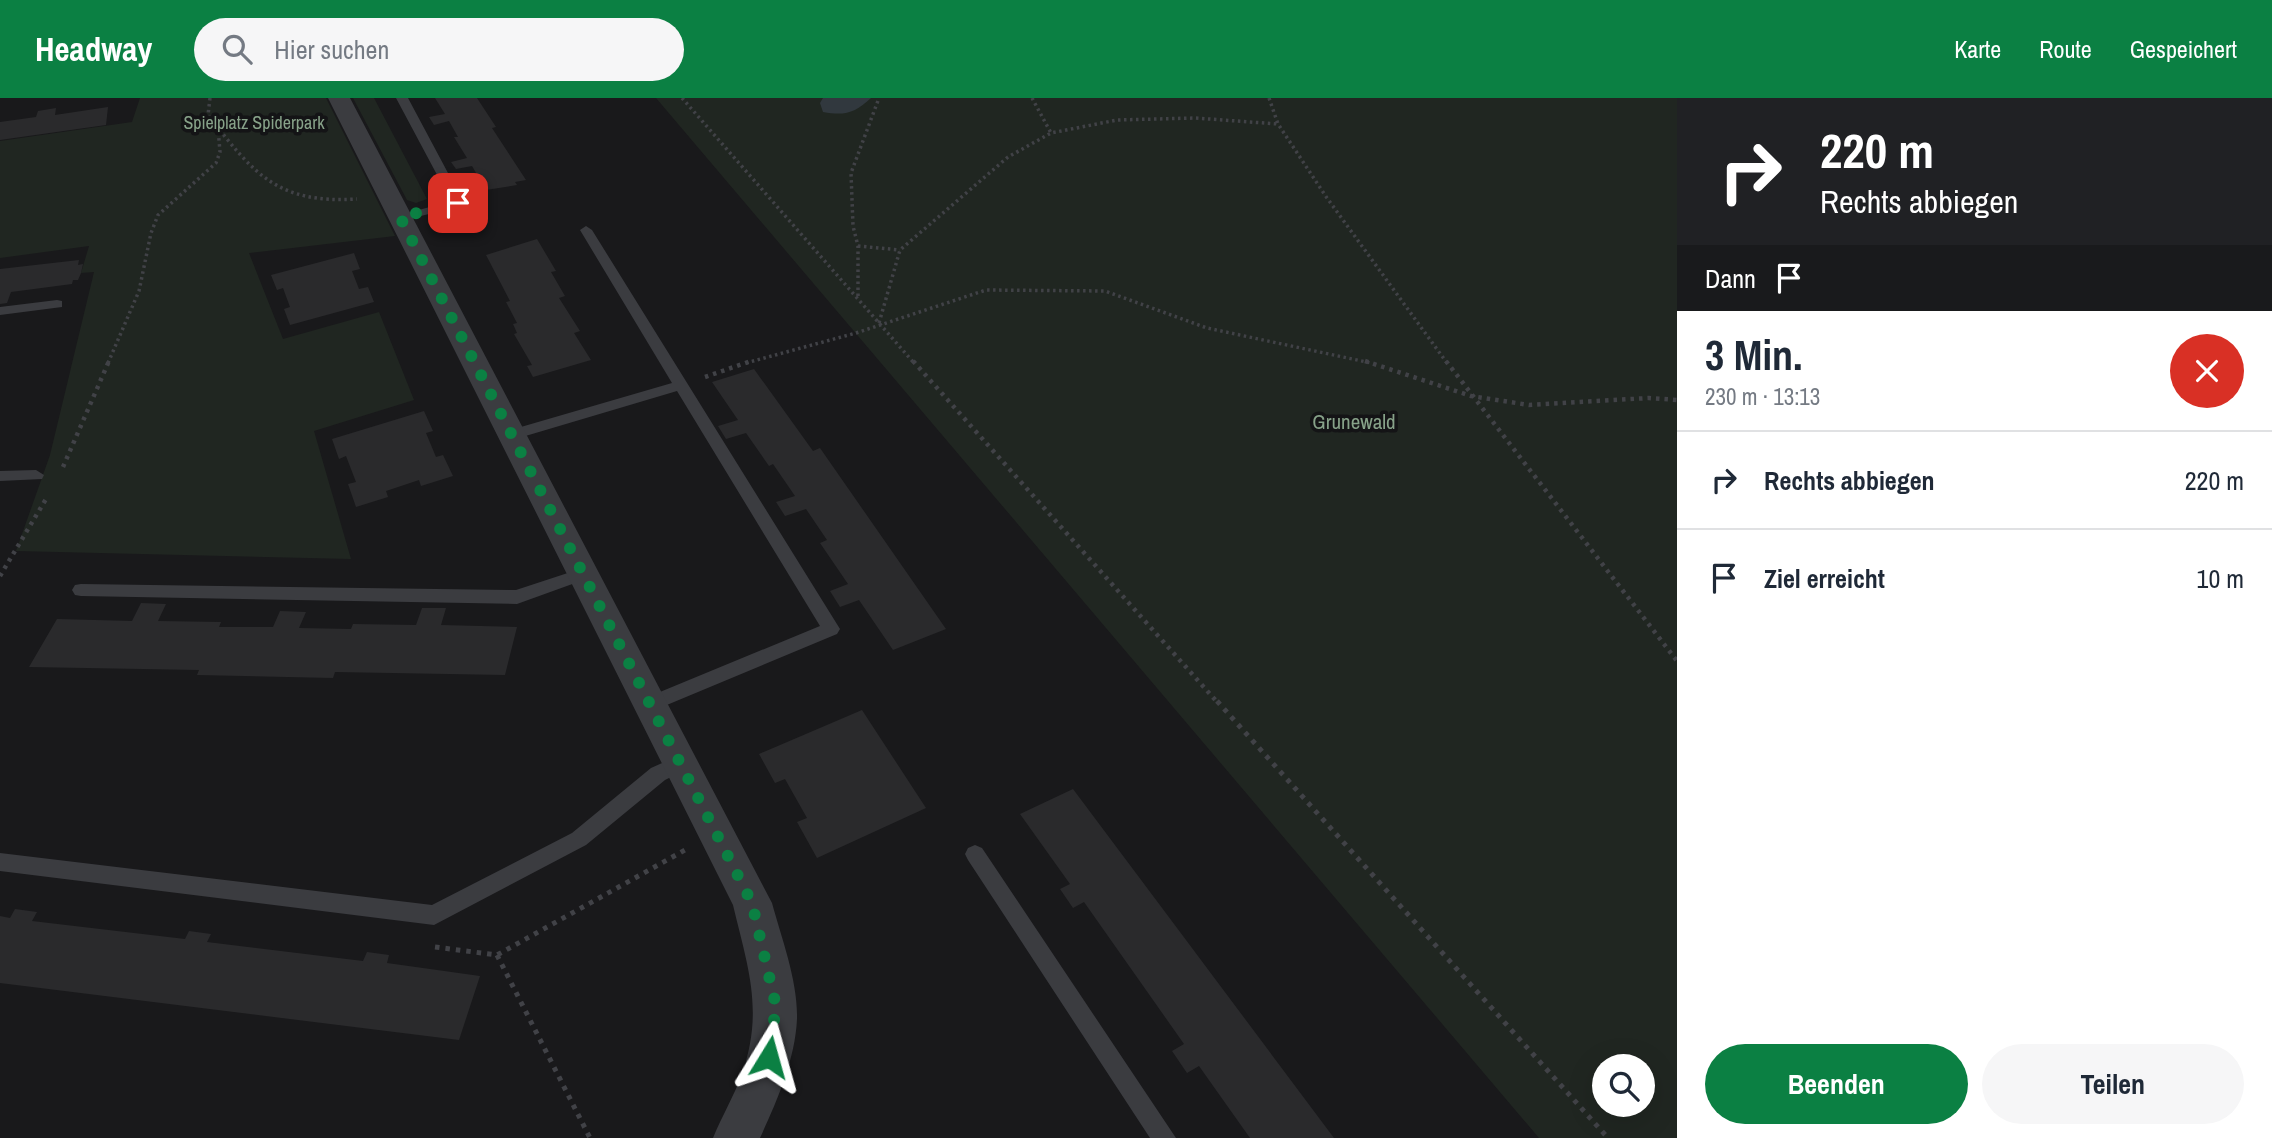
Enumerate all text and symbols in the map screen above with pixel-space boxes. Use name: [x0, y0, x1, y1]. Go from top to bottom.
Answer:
search box: [194, 18, 684, 81]
text: Headway: [35, 27, 152, 71]
icon: search: [218, 30, 256, 68]
text: Hier suchen: [274, 32, 389, 67]
text: Karte: [1954, 33, 2001, 65]
text: Route: [2039, 33, 2092, 65]
text: Gespeichert: [2130, 33, 2237, 65]
park label: Spielplatz Spiderpark: [183, 110, 325, 135]
text: 220 m: [1820, 117, 1934, 183]
icon: right: [1705, 126, 1796, 217]
pin: [428, 173, 488, 233]
text: Rechts abbiegen: [1820, 180, 2018, 223]
icon: arrive: [439, 184, 477, 222]
icon: arrive: [1770, 259, 1808, 297]
text: Dann: [1705, 261, 1756, 296]
text: 3 Min.: [1705, 327, 1803, 383]
button: close: [2170, 334, 2244, 408]
text: 230 m · 13:13: [1705, 381, 1820, 412]
park label: Grunewald: [1312, 407, 1396, 436]
icon: right: [1705, 461, 1743, 499]
text: Rechts abbiegen: [1764, 463, 1935, 498]
text: 220 m: [2185, 463, 2244, 498]
icon: arrive: [1705, 559, 1743, 597]
text: Ziel erreicht: [1764, 561, 1885, 596]
text: 10 m: [2197, 561, 2244, 596]
position arrow: [732, 1020, 806, 1094]
button: Beenden: [1705, 1044, 1968, 1124]
button: Teilen: [1982, 1044, 2244, 1124]
map controls: [1592, 1054, 1655, 1117]
button: search: [1592, 1054, 1655, 1117]

